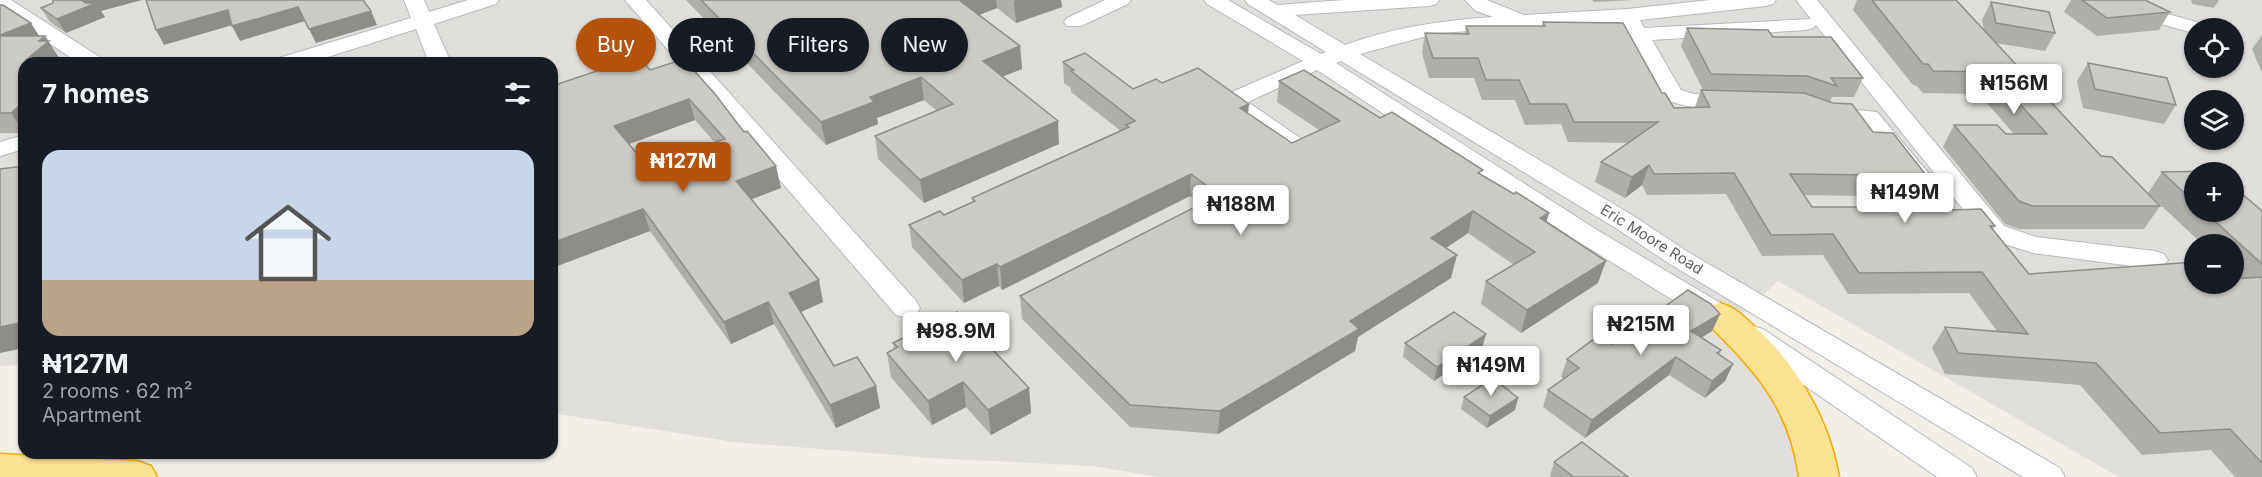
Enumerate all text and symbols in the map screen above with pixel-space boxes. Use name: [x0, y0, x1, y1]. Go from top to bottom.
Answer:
chip: Buy: [576, 18, 656, 72]
chip: Rent: [668, 18, 755, 72]
chip: Filters: [767, 18, 869, 72]
chip: New: [881, 18, 968, 72]
map controls: [2184, 18, 2244, 294]
button: locate: [2184, 18, 2244, 78]
pin: ₦156M: [1972, 64, 2056, 115]
text: ₦156M: [1980, 71, 2048, 95]
icon: filters: [501, 77, 534, 110]
text: 7 homes: [42, 78, 149, 109]
button: layers: [2184, 90, 2244, 150]
pin: ₦127M: [641, 142, 725, 193]
text: ₦127M: [650, 149, 716, 173]
button: +: [2184, 162, 2244, 222]
pin: ₦149M: [1863, 173, 1947, 224]
text: ₦149M: [1871, 180, 1939, 204]
pin: ₦188M: [1199, 185, 1283, 236]
icon: home: [234, 189, 342, 297]
text: ₦188M: [1207, 192, 1275, 216]
street label: Eric Moore Road: [1597, 200, 1707, 278]
button: −: [2184, 234, 2244, 294]
pin: ₦215M: [1599, 305, 1683, 356]
pin: ₦98.9M: [907, 312, 1005, 363]
text: ₦215M: [1607, 312, 1675, 336]
text: ₦98.9M: [917, 319, 995, 343]
pin: ₦149M: [1449, 346, 1533, 397]
text: ₦127M: [42, 348, 129, 379]
text: ₦149M: [1457, 353, 1525, 377]
text: 2 rooms · 62 m²: [42, 379, 193, 403]
text: Apartment: [42, 403, 141, 427]

